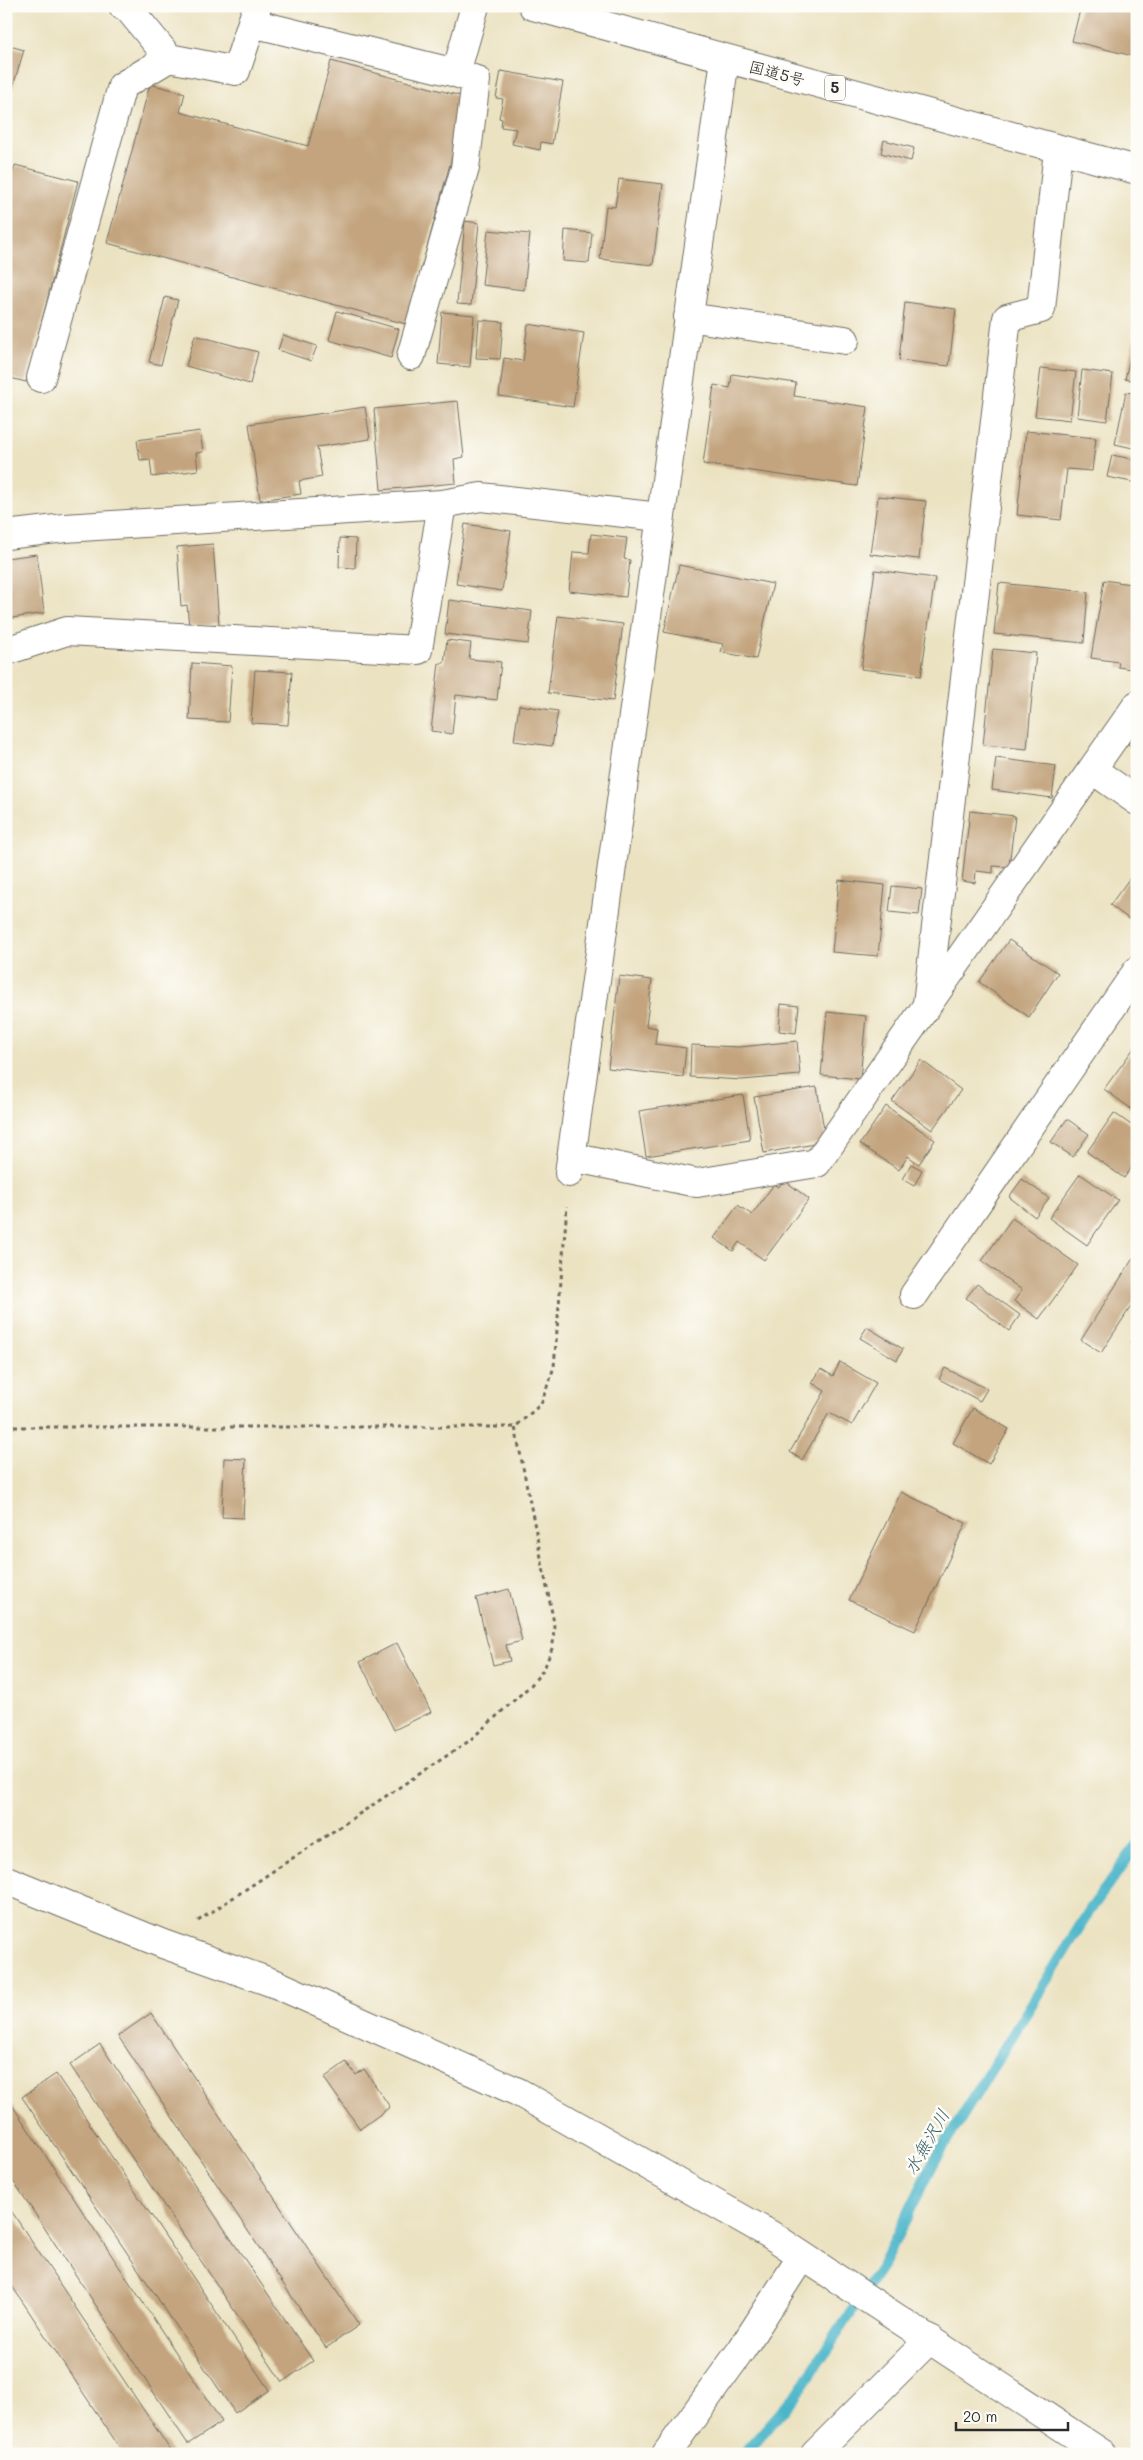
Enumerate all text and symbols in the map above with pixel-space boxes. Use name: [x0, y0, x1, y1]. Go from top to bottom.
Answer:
street label: 国道5号: [747, 55, 808, 90]
road number: 5: [825, 76, 845, 100]
water label: 水無沢川: [898, 2104, 955, 2179]
scale bar: [956, 2400, 1068, 2432]
text: 20 m: [963, 2406, 997, 2426]

